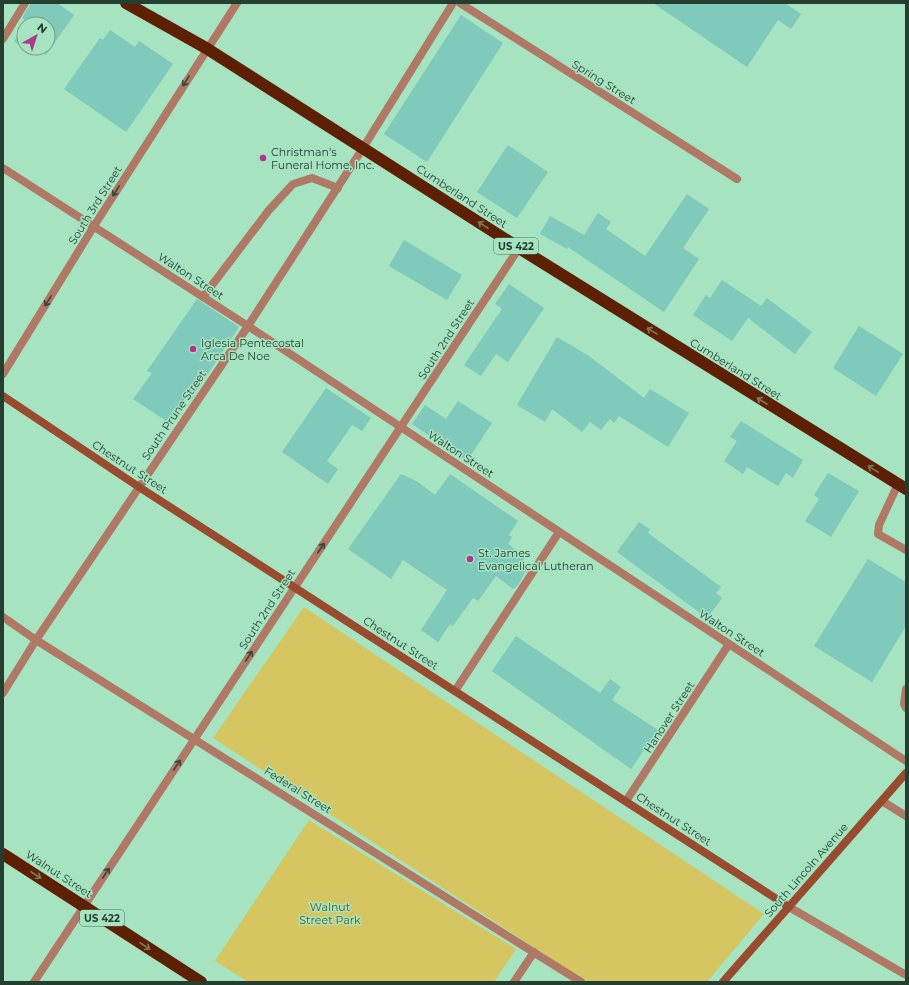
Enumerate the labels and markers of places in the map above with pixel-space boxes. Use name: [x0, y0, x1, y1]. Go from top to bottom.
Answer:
place label: Christman's Funeral Home, Inc.: [271, 145, 374, 172]
marker: Christman's Funeral Home, Inc.: [258, 153, 268, 163]
place label: Iglesia Pentecostal Arca De Noe: [201, 336, 304, 363]
marker: Iglesia Pentecostal Arca De Noe: [188, 344, 198, 354]
place label: St. James Evangelical Lutheran: [478, 546, 594, 573]
marker: St. James Evangelical Lutheran: [465, 554, 475, 564]

